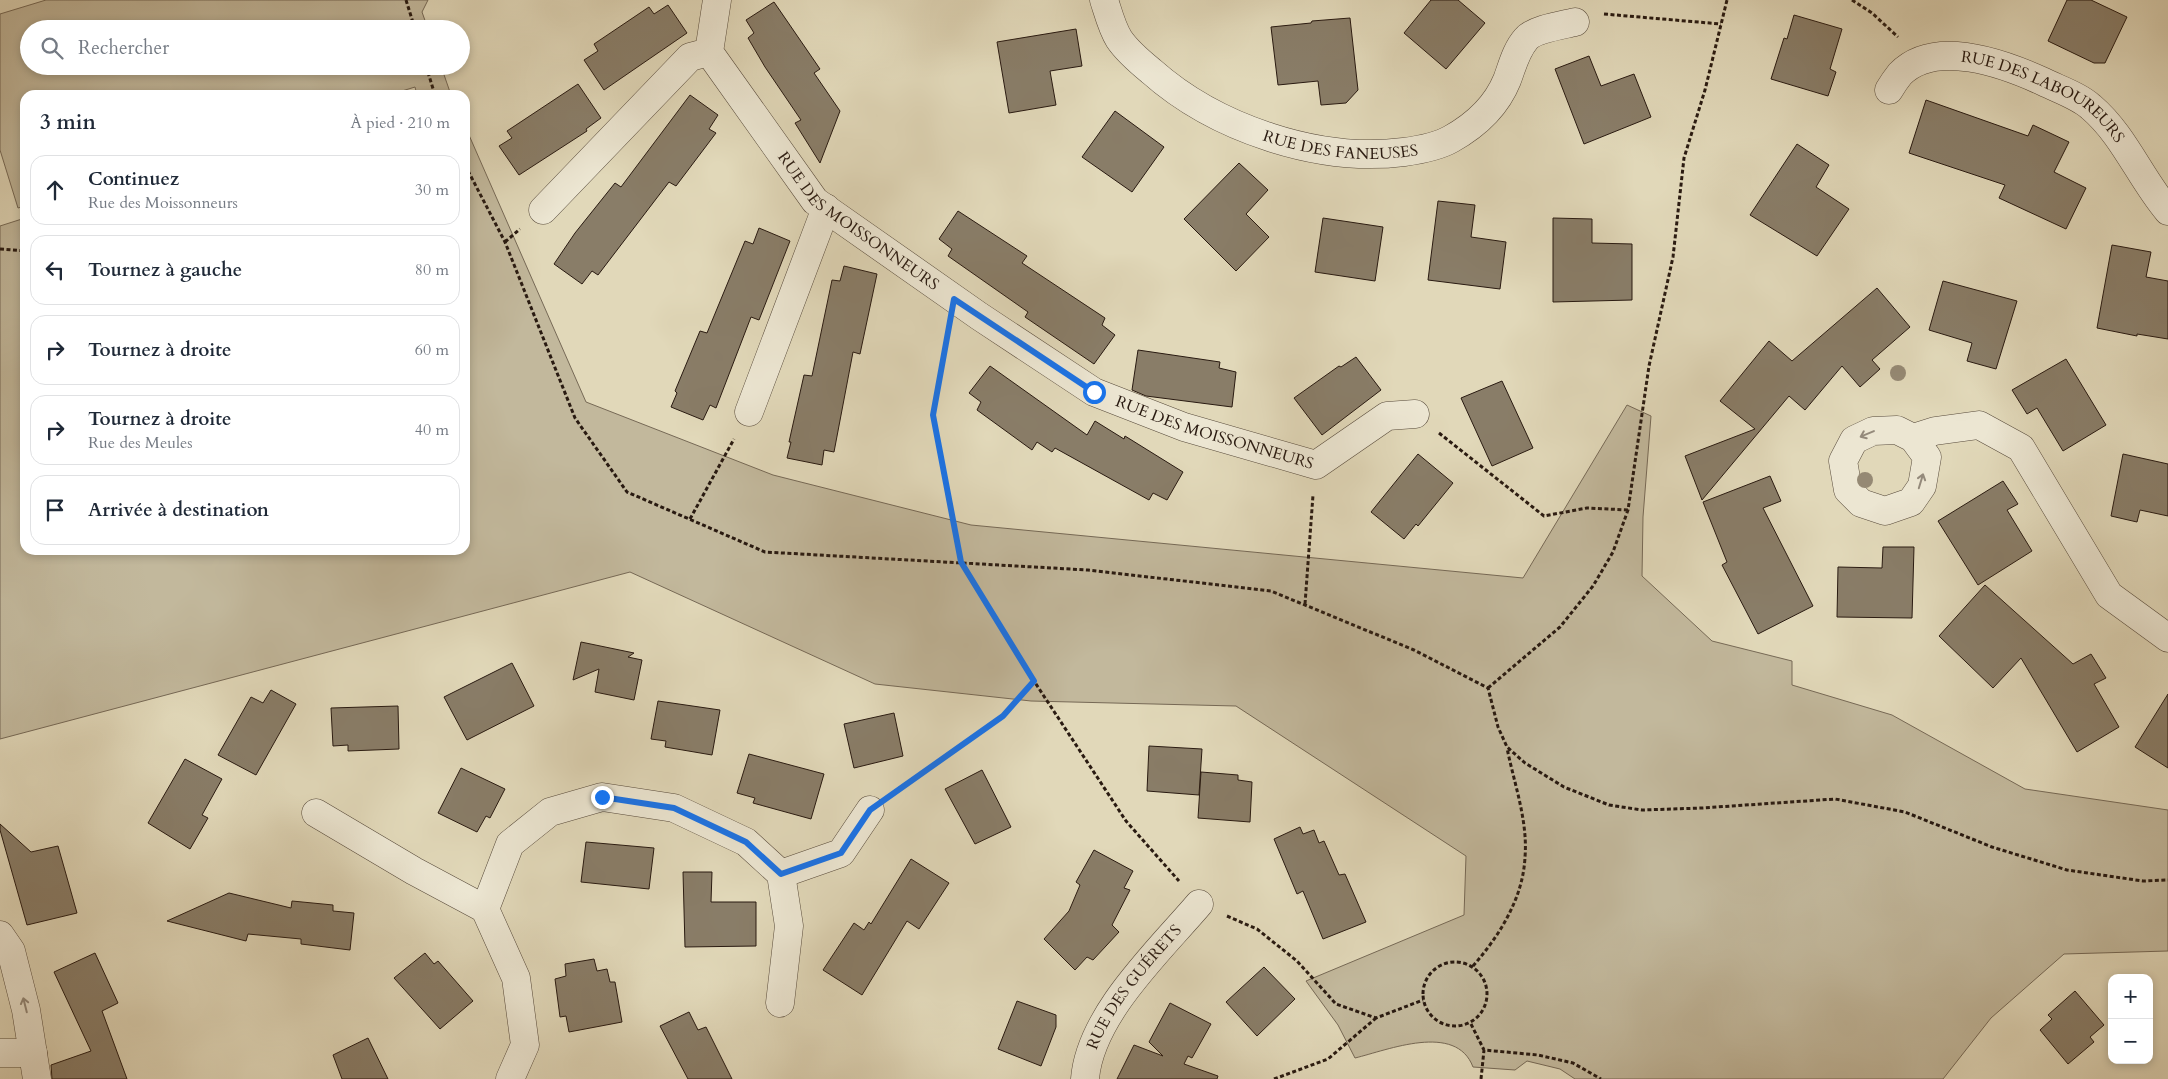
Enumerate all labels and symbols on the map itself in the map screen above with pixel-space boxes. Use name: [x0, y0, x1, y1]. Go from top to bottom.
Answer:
street label: RUE DES LABOUREURS: [1960, 46, 2130, 147]
street label: RUE DES FANEUSES: [1260, 125, 1420, 165]
street label: RUE DES MOISSONNEURS: [772, 147, 943, 296]
route start: [1083, 381, 1106, 404]
street label: RUE DES MOISSONNEURS: [1112, 390, 1316, 475]
one-way arrow: [1860, 430, 1875, 440]
one-way arrow: [1917, 474, 1927, 490]
route end: [591, 786, 614, 809]
street label: RUE DES GUÉRETS: [1081, 920, 1187, 1053]
one-way arrow: [20, 998, 29, 1014]

